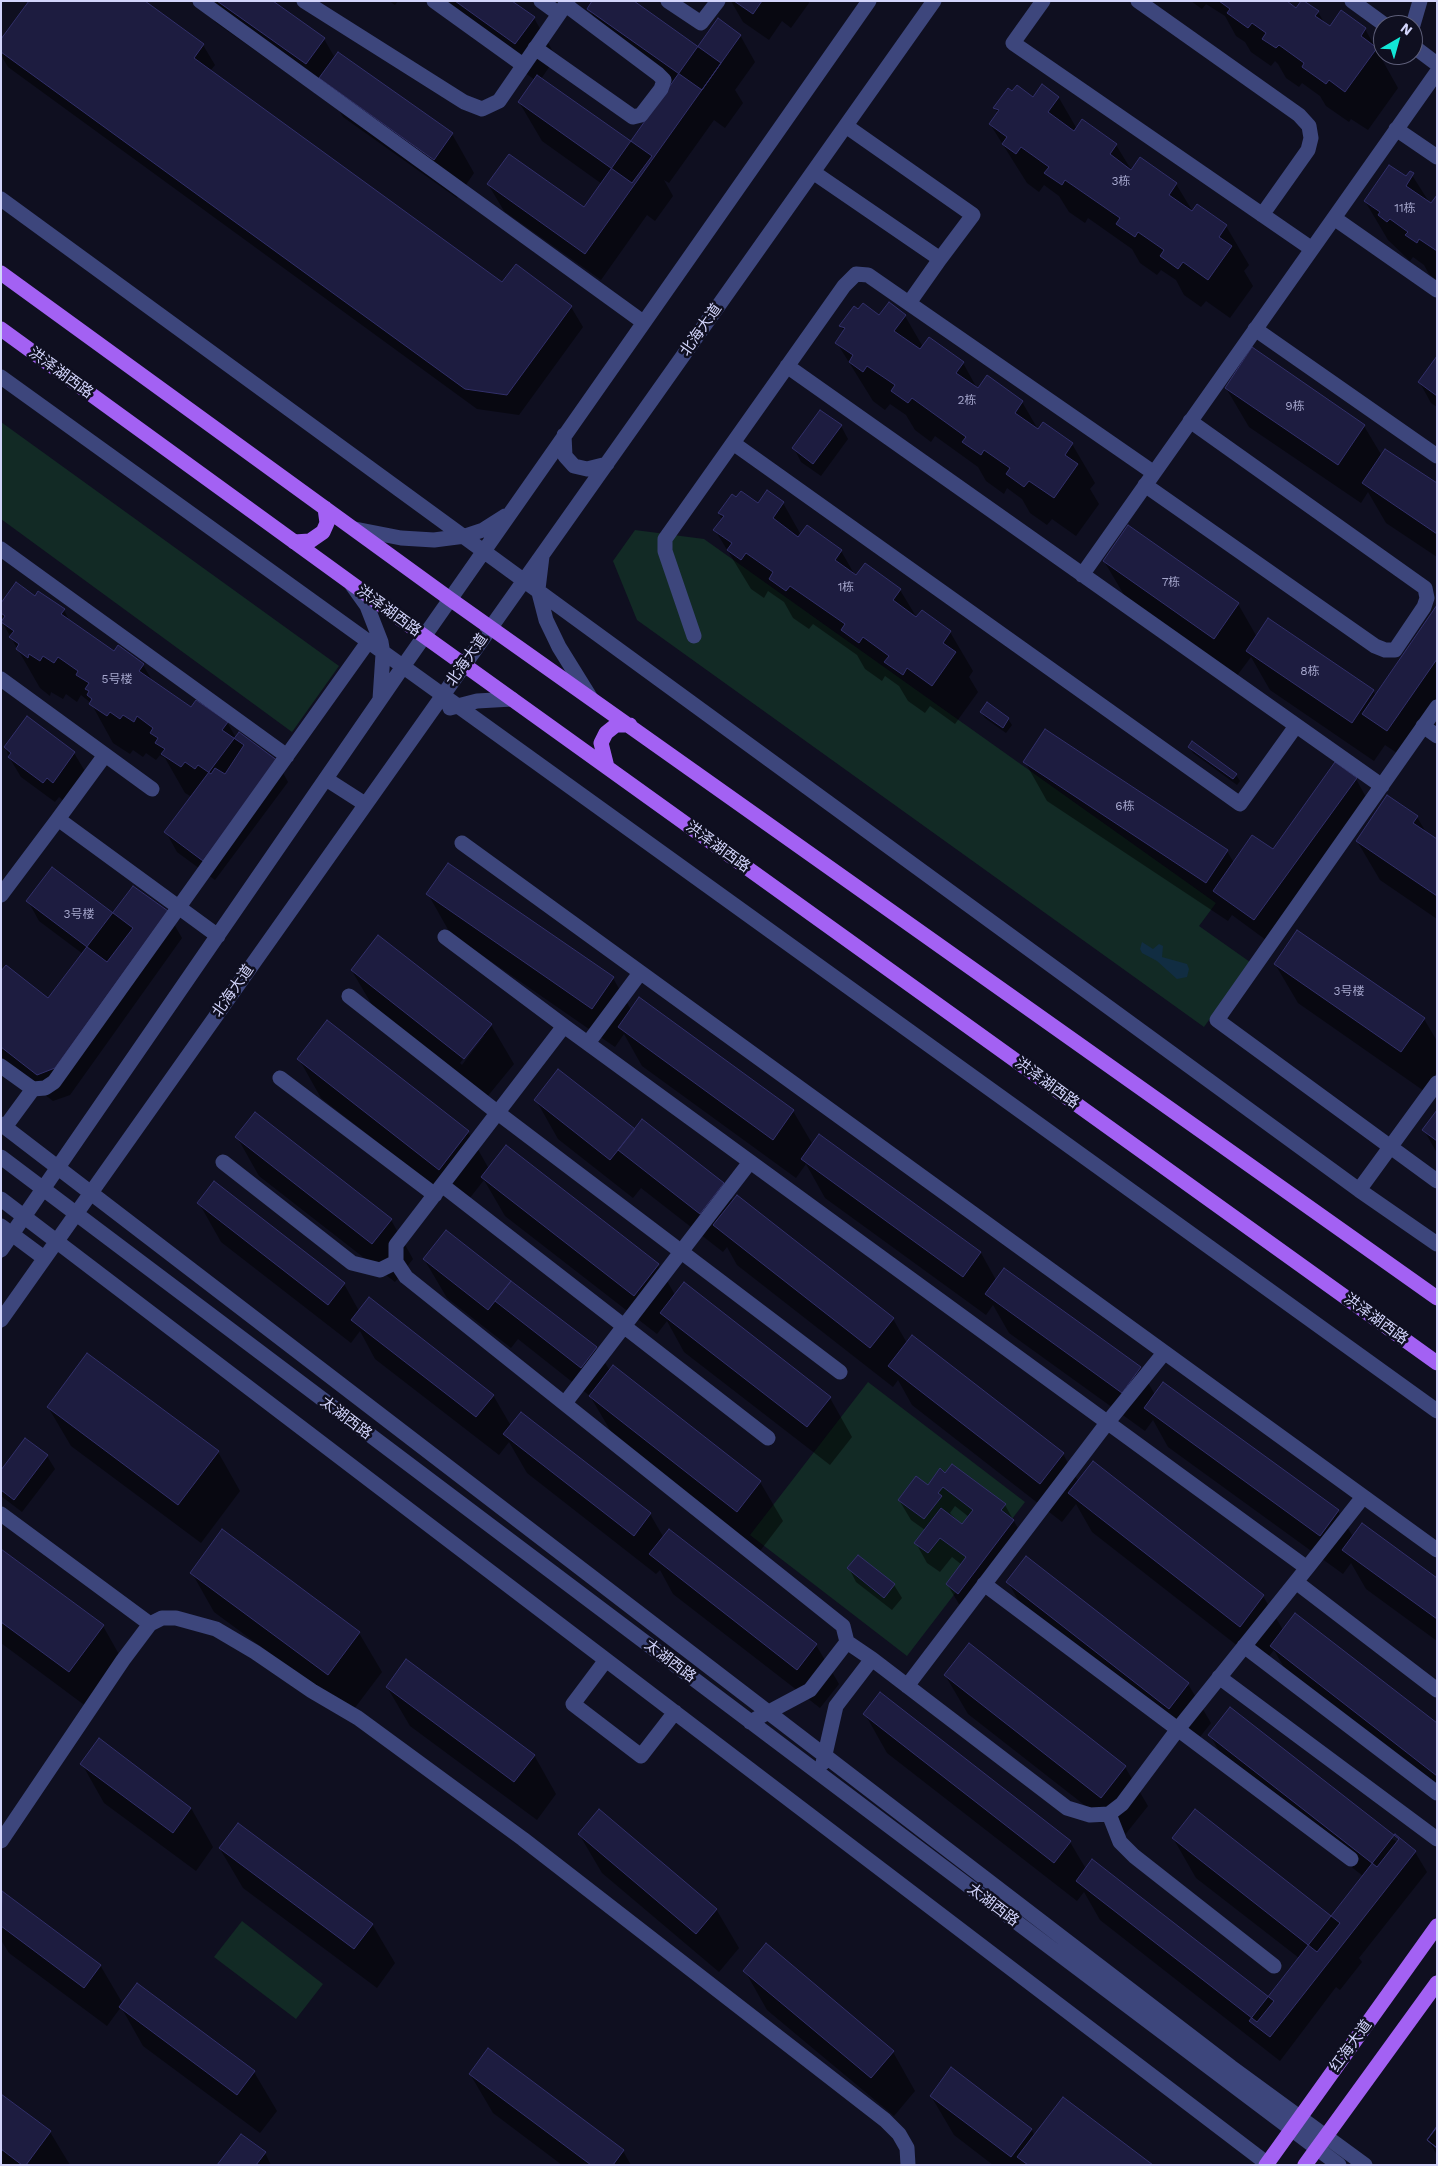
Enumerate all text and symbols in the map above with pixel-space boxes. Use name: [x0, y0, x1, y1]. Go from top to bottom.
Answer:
north arrow: [1373, 15, 1423, 65]
text: N: [1398, 19, 1416, 38]
house number: 3栋: [1112, 174, 1130, 188]
house number: 11栋: [1394, 201, 1416, 215]
street label: 北海大道: [676, 300, 726, 360]
street label: 洪泽湖西路: [25, 344, 97, 402]
house number: 2栋: [958, 393, 976, 407]
house number: 9栋: [1285, 399, 1305, 413]
house number: 7栋: [1162, 575, 1180, 589]
house number: 1栋: [838, 580, 854, 594]
street label: 洪泽湖西路: [353, 582, 425, 640]
street label: 北海大道: [442, 630, 492, 690]
house number: 8栋: [1300, 664, 1320, 678]
house number: 5号楼: [102, 672, 132, 686]
house number: 6栋: [1115, 799, 1135, 813]
street label: 洪泽湖西路: [682, 818, 754, 876]
house number: 3号楼: [64, 907, 94, 921]
street label: 北海大道: [208, 961, 258, 1021]
house number: 3号楼: [1334, 984, 1364, 998]
street label: 洪泽湖西路: [1011, 1054, 1083, 1112]
street label: 洪泽湖西路: [1340, 1290, 1412, 1348]
street label: 太湖西路: [317, 1393, 375, 1443]
street label: 太湖西路: [641, 1636, 699, 1686]
street label: 太湖西路: [964, 1880, 1022, 1930]
street label: 红海大道: [1326, 2016, 1376, 2076]

